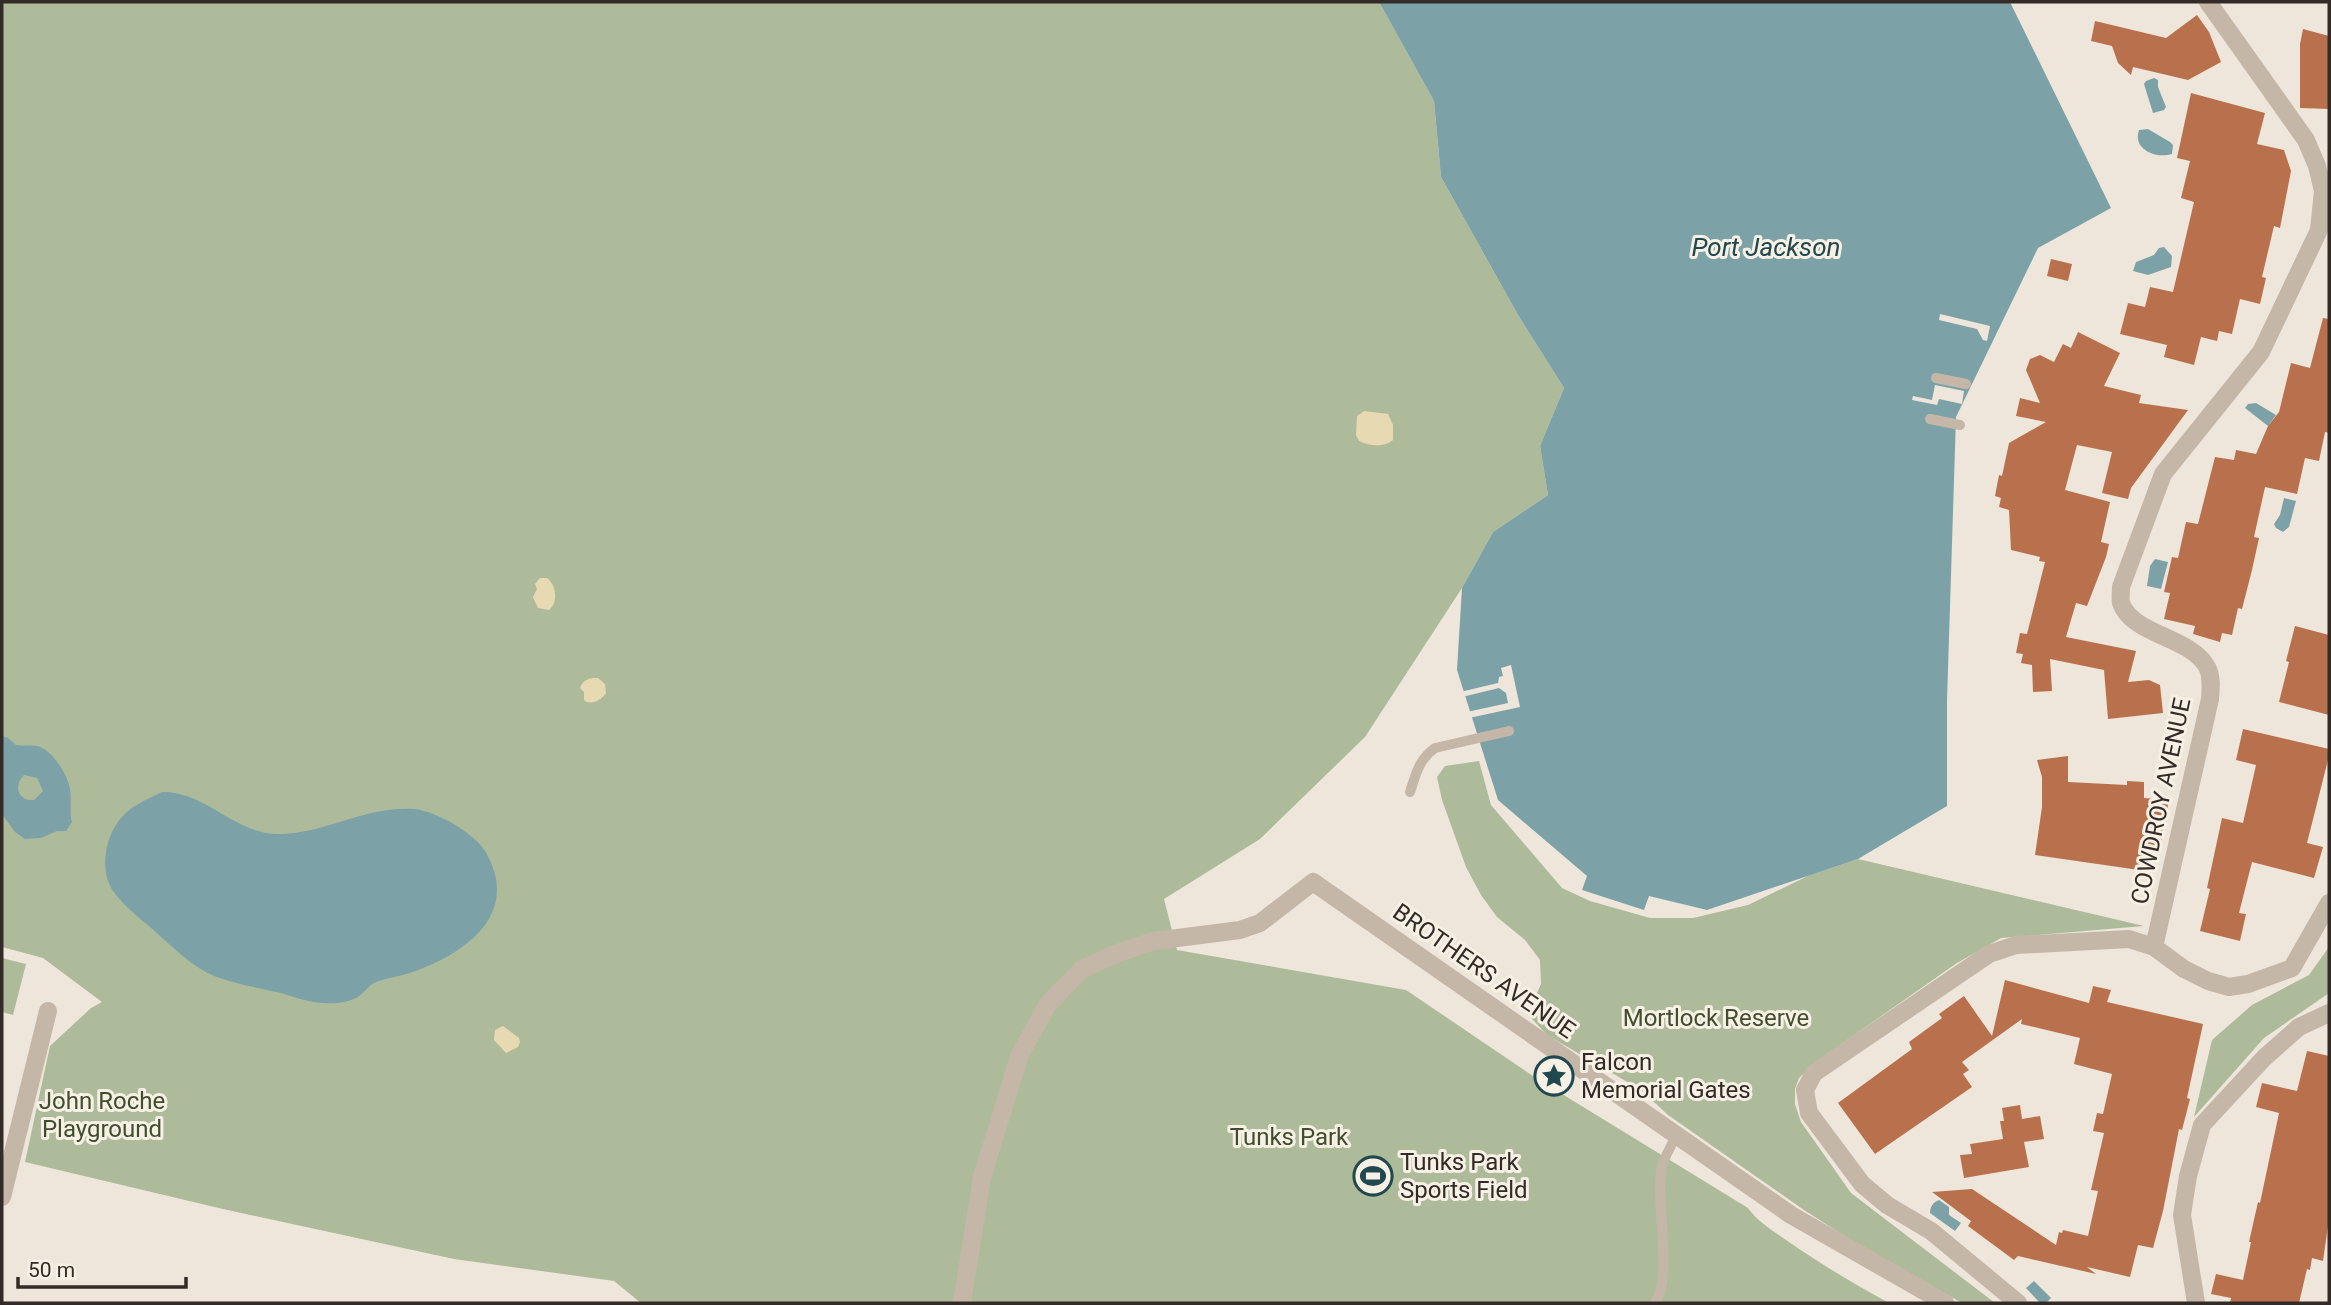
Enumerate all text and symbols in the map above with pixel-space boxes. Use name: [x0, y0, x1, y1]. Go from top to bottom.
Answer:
water label: Port Jackson: [1692, 232, 1840, 262]
street label: COWDROY AVENUE: [2125, 695, 2197, 907]
street label: BROTHERS AVENUE: [1388, 898, 1580, 1044]
park label: Mortlock Reserve: [1623, 1004, 1809, 1032]
place label: Falcon Memorial Gates: [1581, 1048, 1751, 1104]
place icon: Falcon Memorial Gates: [1533, 1055, 1575, 1097]
park label: John Roche Playground: [39, 1087, 165, 1143]
park label: Tunks Park: [1230, 1123, 1349, 1151]
place label: Tunks Park Sports Field: [1400, 1148, 1528, 1204]
sports icon: Tunks Park Sports Field: [1352, 1155, 1394, 1197]
scale bar: [18, 1246, 186, 1290]
text: 50 m: [28, 1258, 75, 1282]

